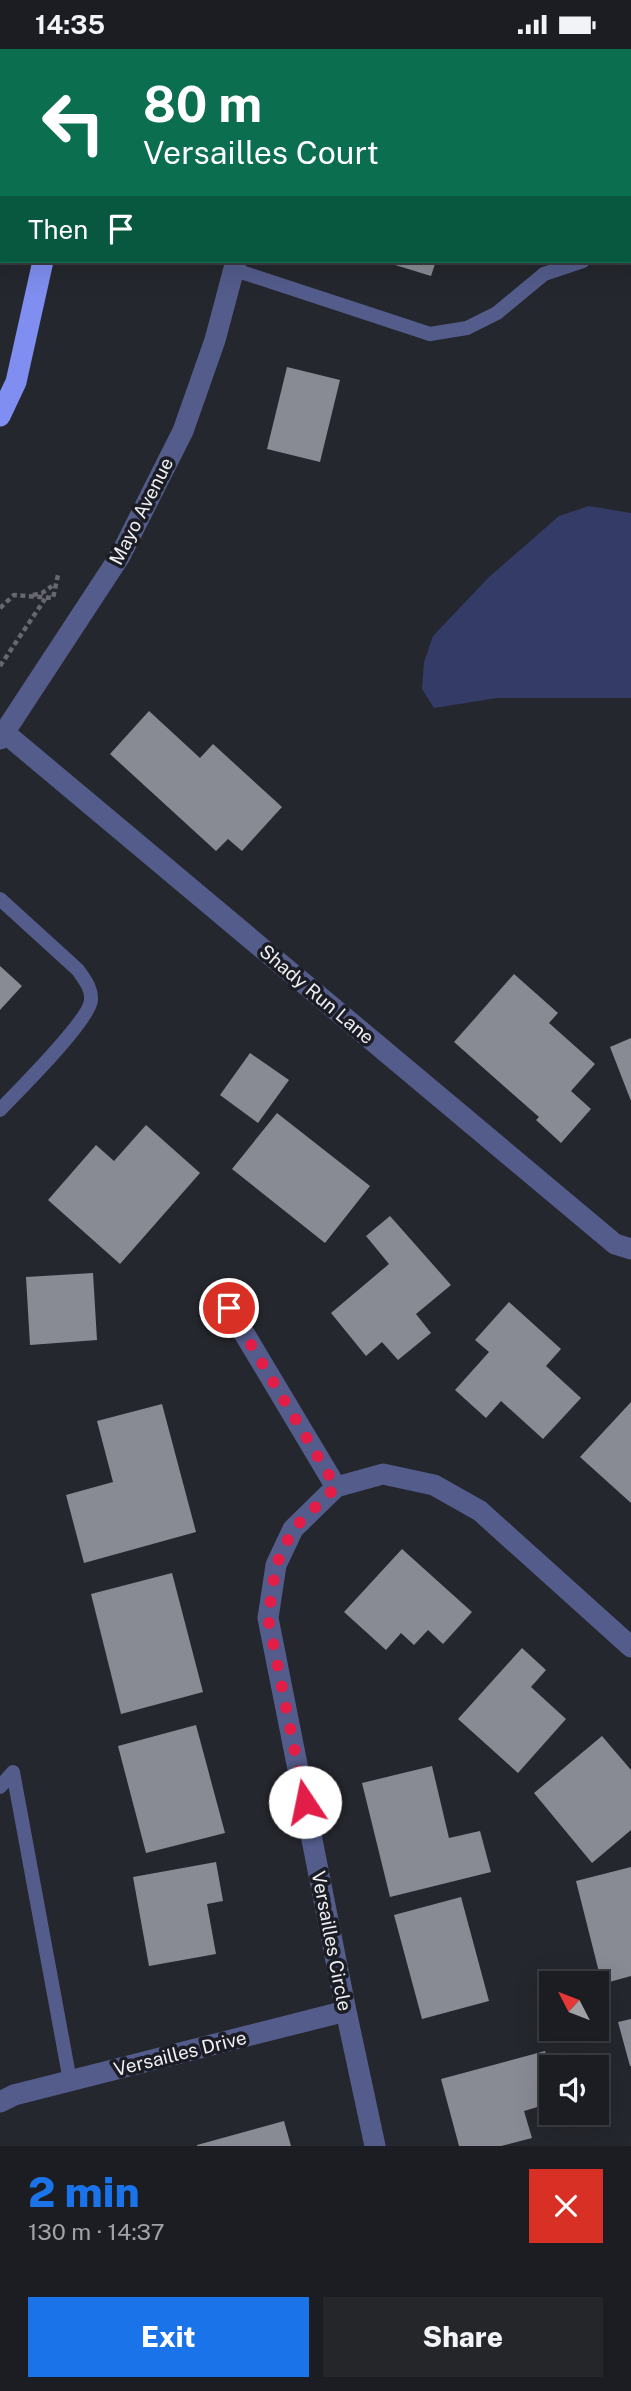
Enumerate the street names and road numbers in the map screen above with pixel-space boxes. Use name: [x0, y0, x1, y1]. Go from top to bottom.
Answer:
street label: Mayo Avenue: [105, 454, 177, 568]
street label: Shady Run Lane: [255, 940, 379, 1048]
street label: Versailles Circle: [308, 1869, 356, 2013]
street label: Versailles Drive: [111, 2026, 249, 2080]

